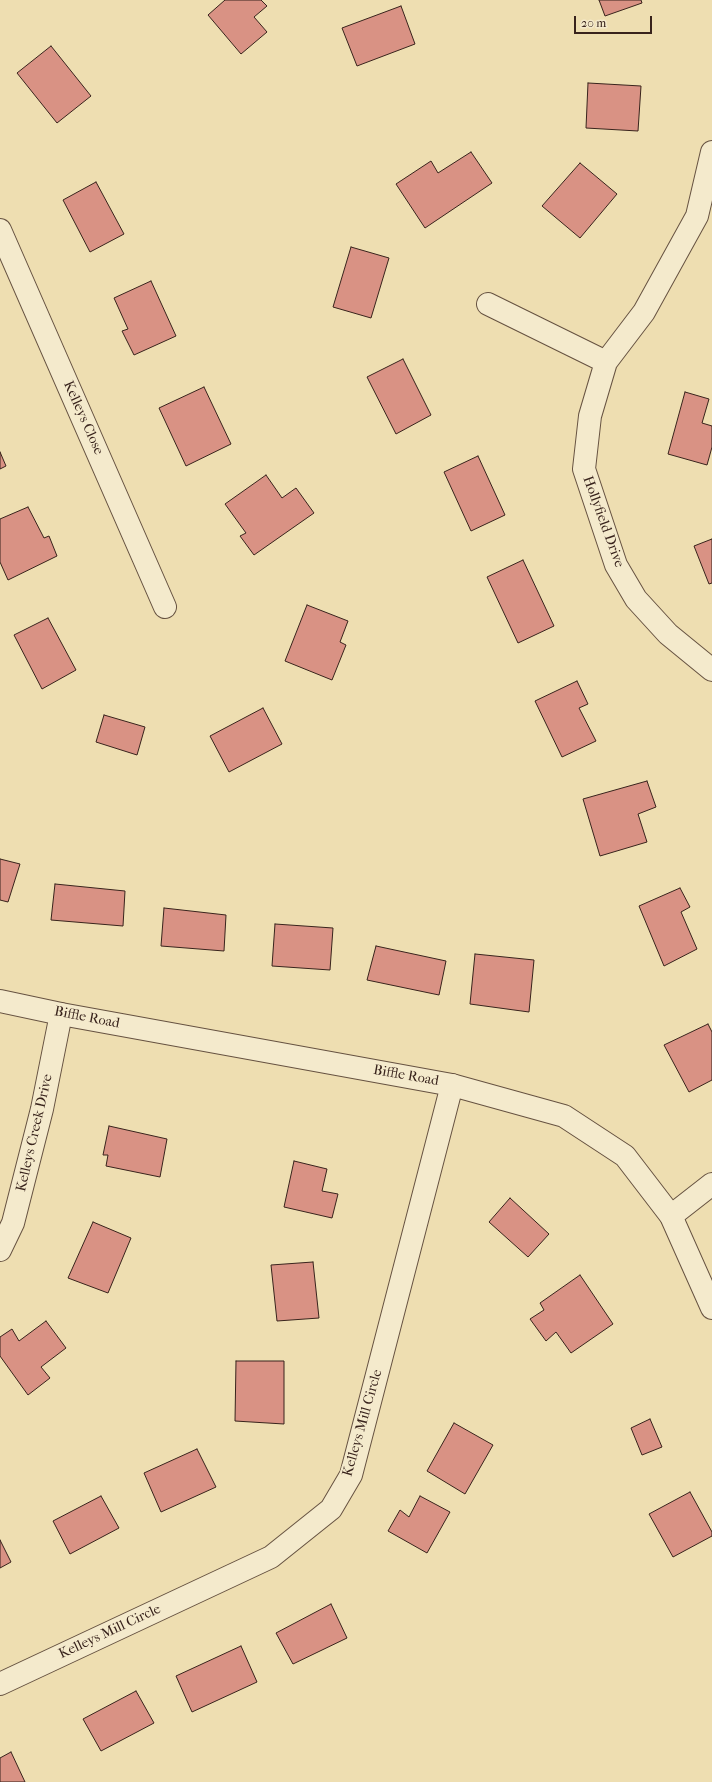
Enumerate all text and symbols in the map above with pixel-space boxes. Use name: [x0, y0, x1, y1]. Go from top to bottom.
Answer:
scale bar: [576, 8, 654, 34]
text: 20 m: [581, 16, 606, 30]
street label: Kelleys Close: [59, 378, 107, 458]
street label: Hollyfield Drive: [579, 474, 627, 570]
street label: Biffle Road: [53, 1003, 121, 1033]
street label: Biffle Road: [372, 1062, 440, 1090]
street label: Kelleys Creek Drive: [13, 1073, 57, 1193]
street label: Kelleys Mill Circle: [340, 1368, 386, 1478]
street label: Kelleys Mill Circle: [56, 1601, 164, 1663]

